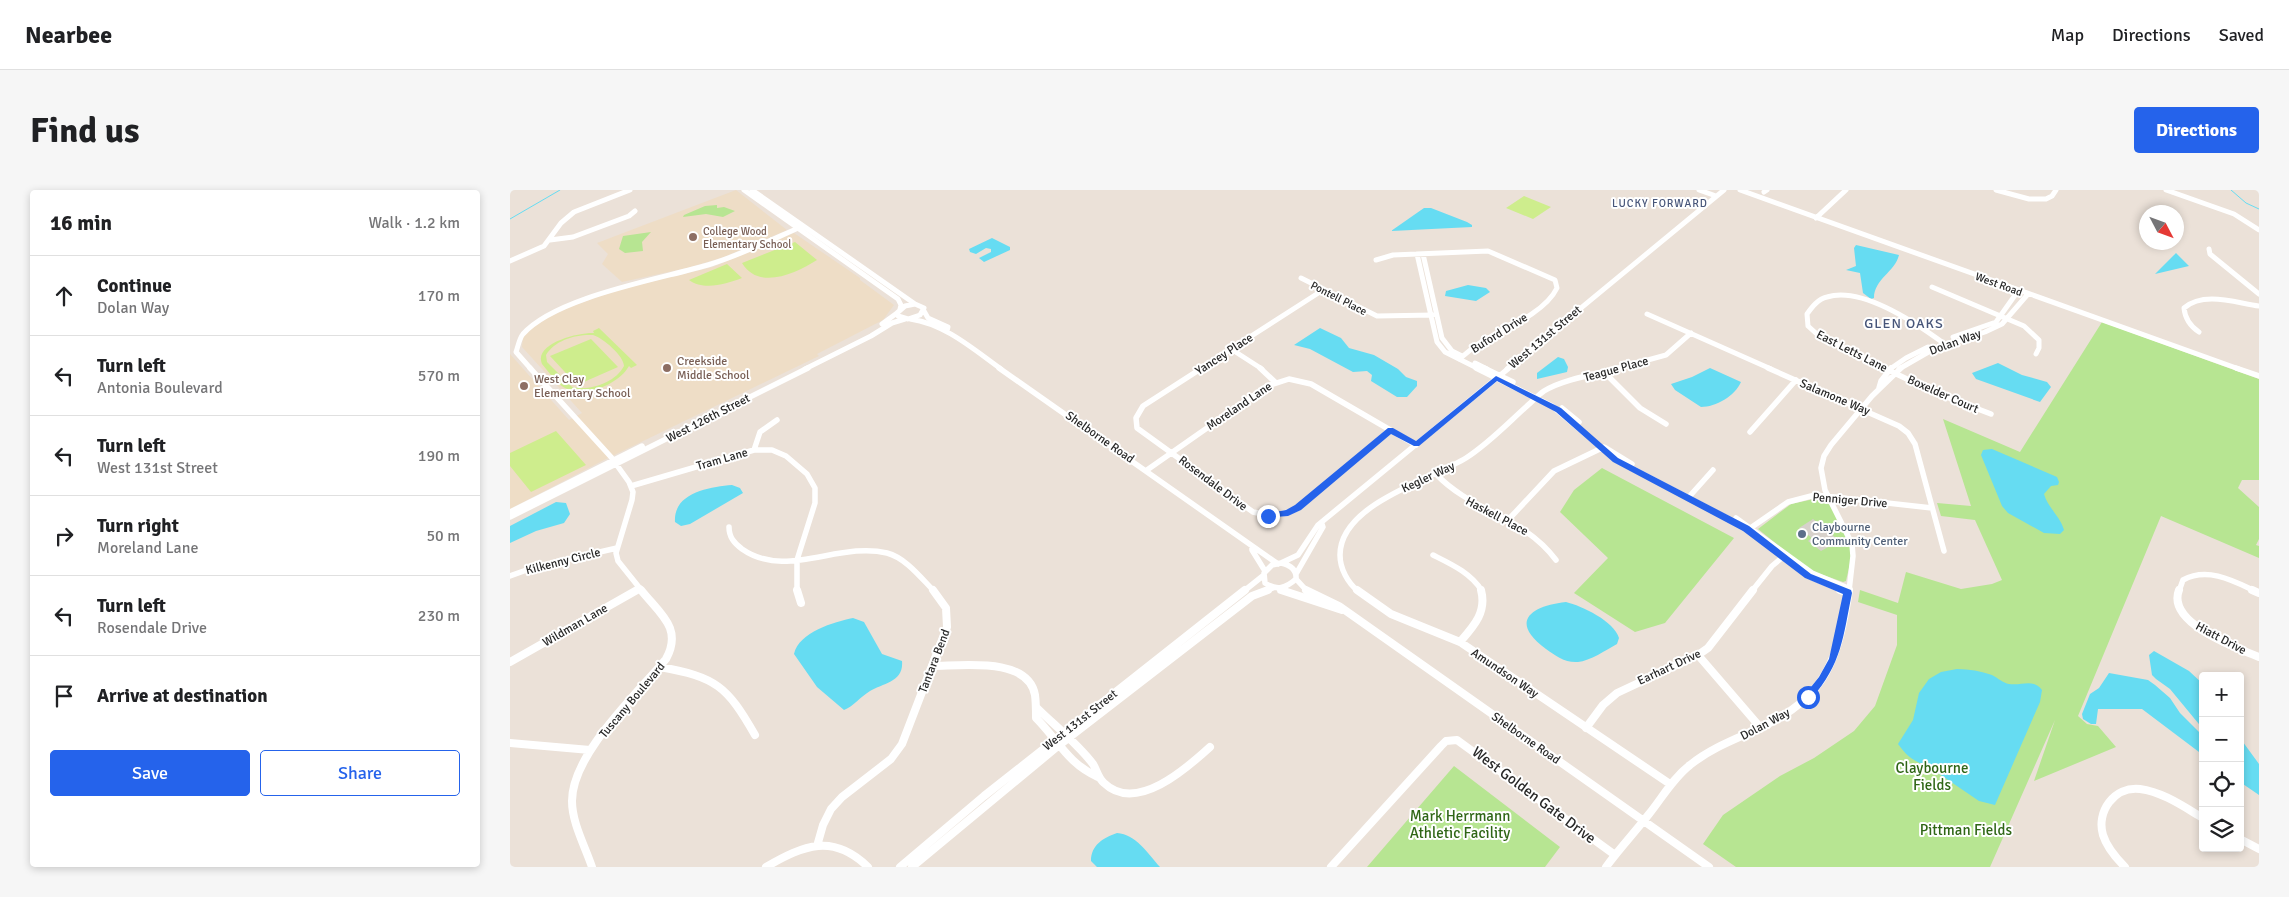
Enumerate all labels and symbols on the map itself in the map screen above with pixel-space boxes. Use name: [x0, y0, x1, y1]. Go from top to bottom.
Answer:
district label: LUCKY FORWARD: [1612, 197, 1708, 210]
north arrow: [2139, 205, 2184, 250]
place label: College Wood Elementary School: [703, 225, 791, 251]
marker: College Wood Elementary School: [687, 231, 699, 243]
street label: West Road: [1974, 270, 2024, 299]
street label: Pontell Place: [1309, 279, 1369, 318]
street label: West 131st Street: [1506, 303, 1585, 372]
street label: Buford Drive: [1468, 310, 1530, 357]
district label: GLEN OAKS: [1864, 315, 1944, 332]
street label: Dolan Way: [1927, 326, 1984, 359]
street label: East Letts Lane: [1814, 327, 1890, 376]
street label: Yancey Place: [1193, 330, 1256, 379]
place label: Creekside Middle School: [677, 354, 750, 383]
street label: Teague Place: [1582, 354, 1650, 385]
marker: Creekside Middle School: [661, 362, 673, 374]
place label: West Clay Elementary School: [534, 372, 631, 401]
street label: Boxelder Court: [1905, 372, 1981, 417]
street label: Salamone Way: [1797, 376, 1872, 419]
street label: Moreland Lane: [1204, 379, 1275, 434]
marker: West Clay Elementary School: [518, 380, 530, 392]
street label: West 126th Street: [664, 391, 753, 446]
street label: Shelborne Road: [1062, 408, 1137, 467]
street label: Tram Lane: [695, 445, 750, 474]
street label: Rosendale Drive: [1175, 453, 1250, 514]
street label: Kegler Way: [1399, 458, 1458, 496]
street label: Penniger Drive: [1812, 490, 1888, 511]
street label: Haskell Place: [1463, 494, 1531, 539]
route end: [1257, 505, 1280, 528]
place label: Claybourne Community Center: [1812, 520, 1908, 549]
marker: Claybourne Community Center: [1796, 528, 1808, 540]
street label: Kilkenny Circle: [524, 545, 602, 578]
street label: Wildman Lane: [540, 601, 611, 650]
street label: Hiatt Drive: [2193, 619, 2249, 658]
street label: Tantara Bend: [915, 627, 954, 695]
street label: Amundson Way: [1468, 645, 1542, 702]
street label: Earhart Drive: [1635, 646, 1703, 689]
street label: Tuscany Boulevard: [596, 659, 669, 741]
route start: [1797, 686, 1820, 709]
street label: West 131st Street: [1040, 687, 1121, 754]
street label: Dolan Way: [1738, 705, 1793, 744]
street label: Shelborne Road: [1488, 709, 1563, 768]
street label: West Golden Gate Drive: [1469, 743, 1599, 847]
park label: Claybourne Fields: [1895, 759, 1969, 794]
park label: Mark Herrmann Athletic Facility: [1410, 807, 1510, 842]
park label: Pittman Fields: [1920, 821, 2013, 839]

